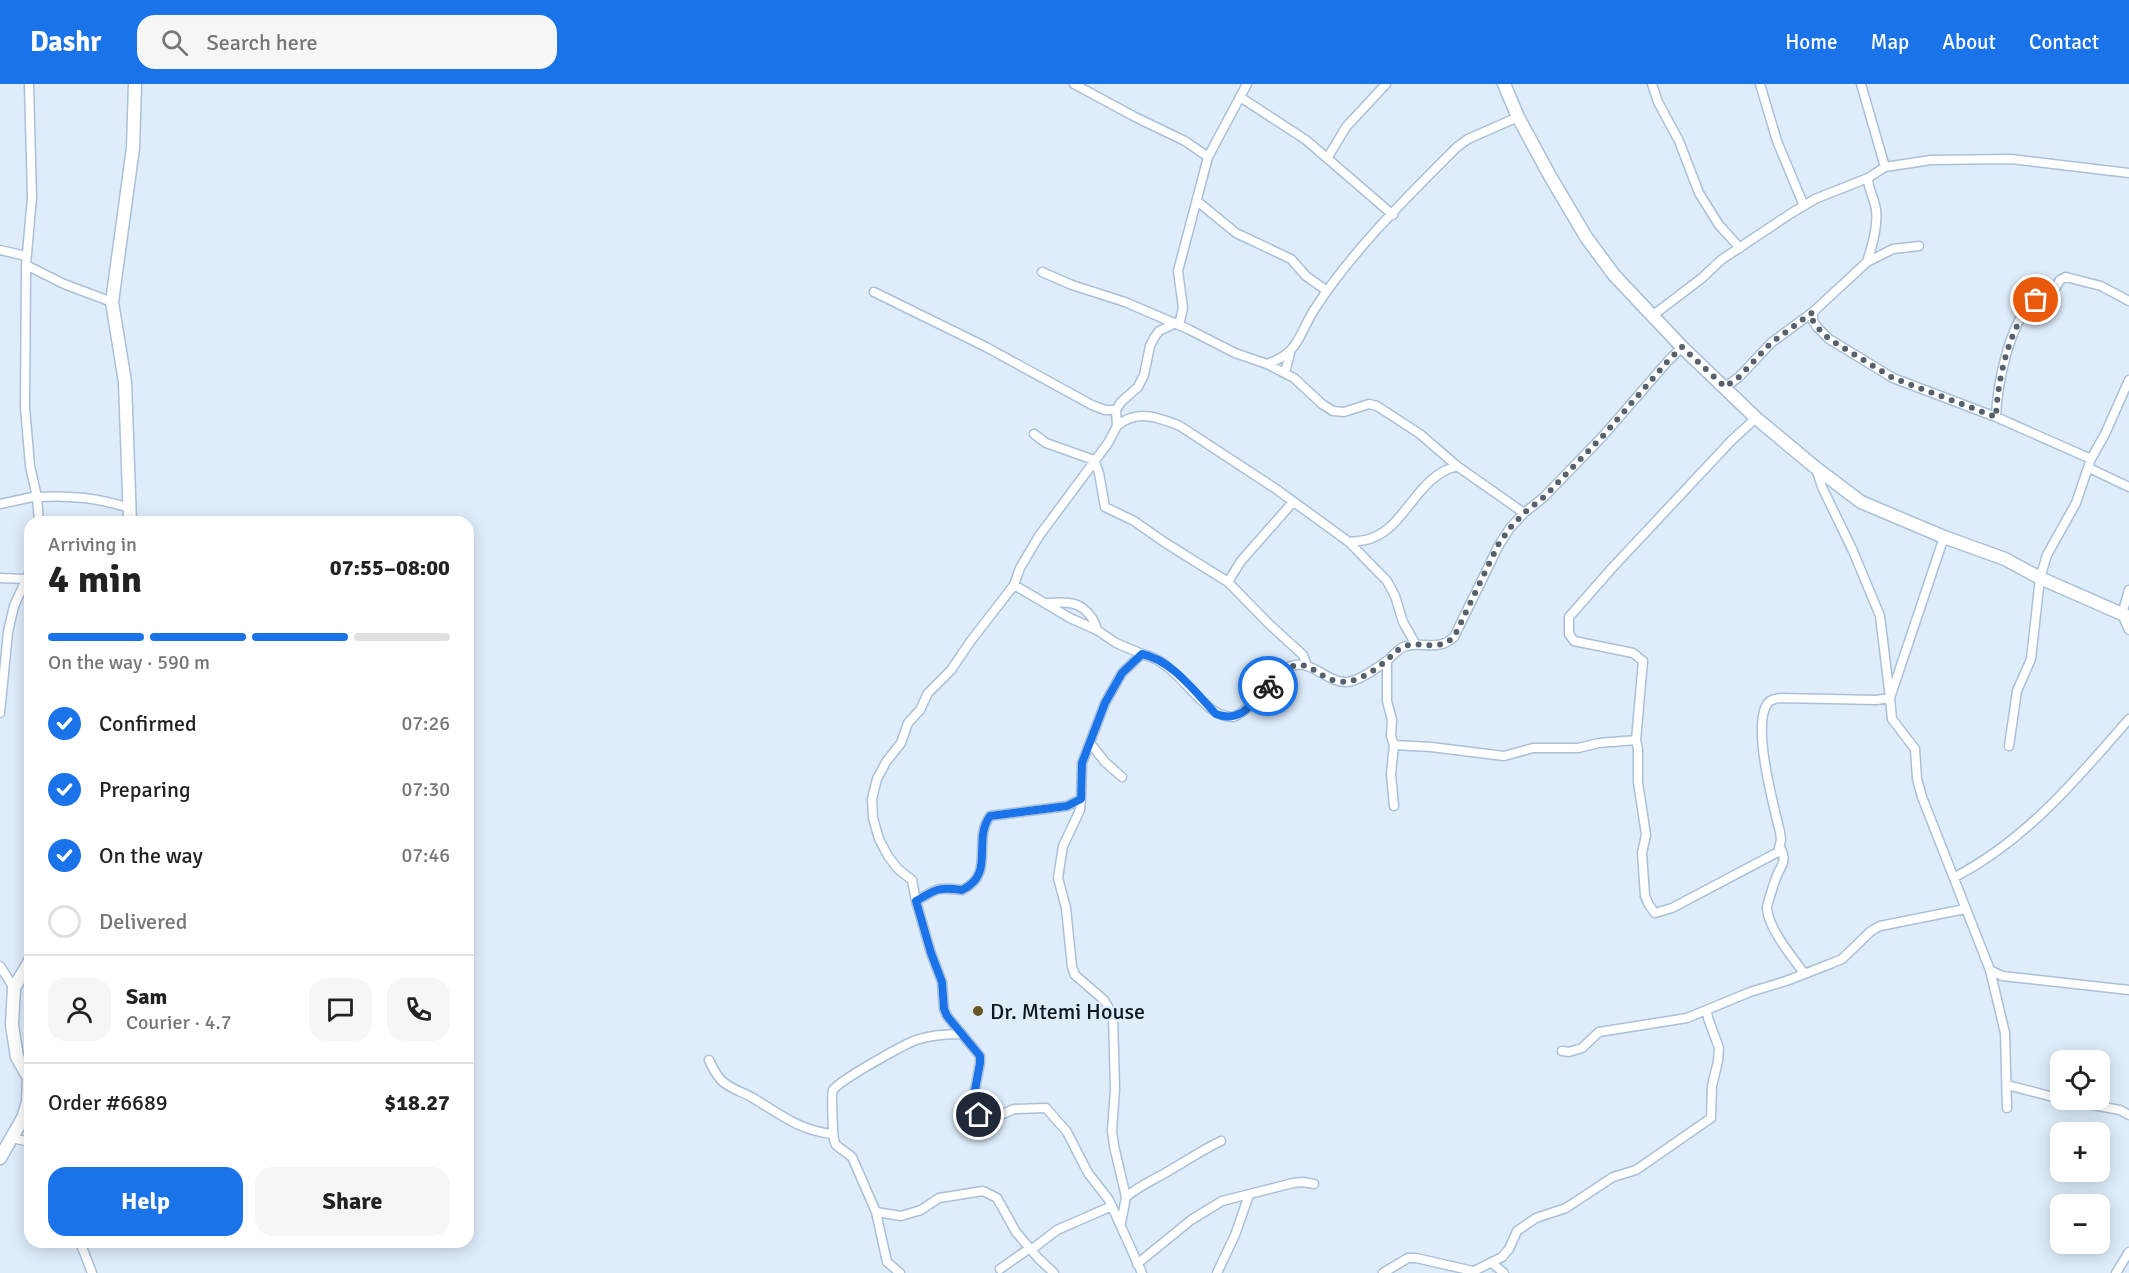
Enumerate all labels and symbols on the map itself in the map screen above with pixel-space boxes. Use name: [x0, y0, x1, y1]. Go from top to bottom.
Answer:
pin: [2010, 274, 2061, 325]
courier: [1238, 656, 1298, 716]
place label: Dr. Mtemi House: [990, 998, 1145, 1025]
marker: Dr. Mtemi House: [971, 1004, 985, 1018]
pin: [953, 1089, 1004, 1140]

